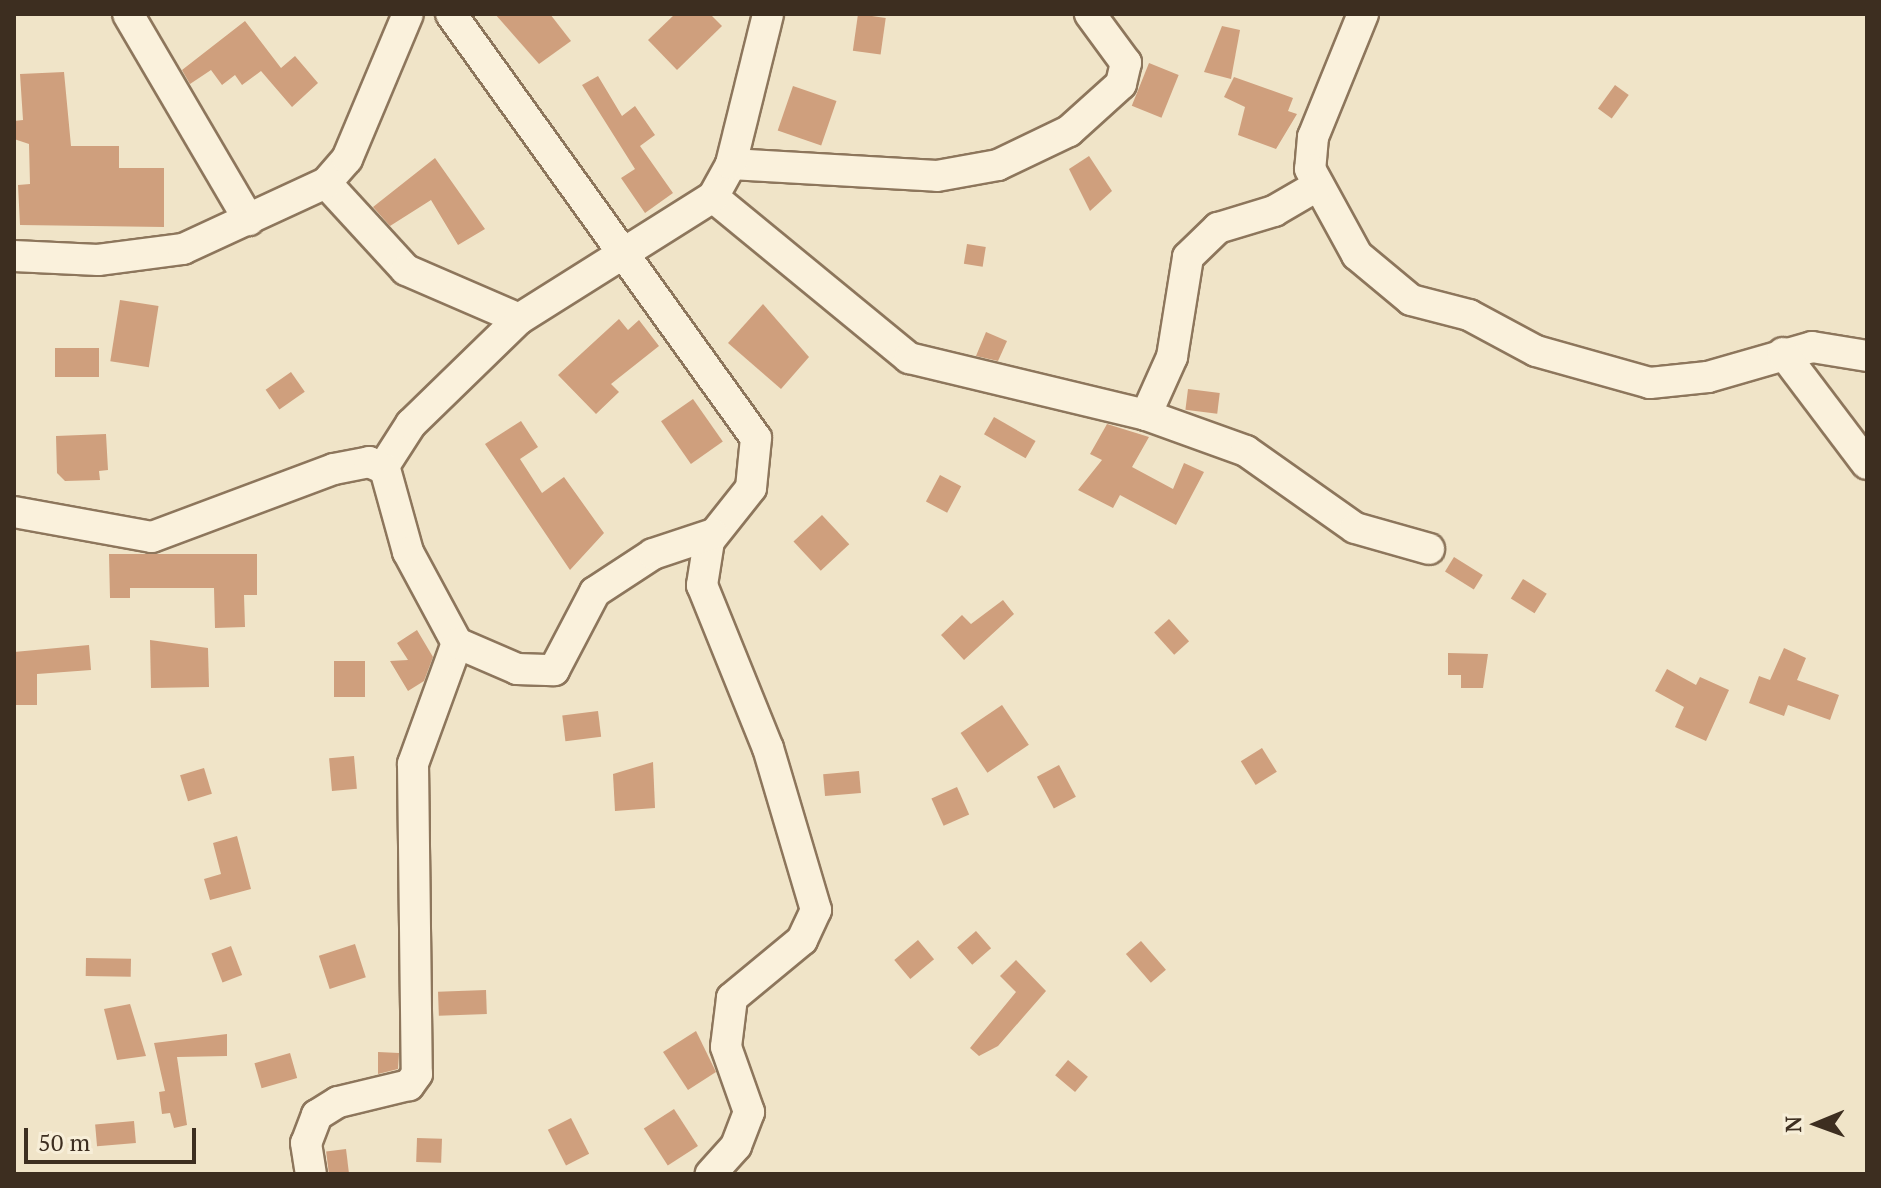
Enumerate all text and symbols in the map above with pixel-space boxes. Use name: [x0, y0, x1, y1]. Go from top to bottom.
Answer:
north arrow: [1777, 1084, 1857, 1164]
scale bar: [28, 1112, 200, 1162]
text: N: [1778, 1116, 1807, 1133]
text: 50 m: [38, 1126, 90, 1158]

